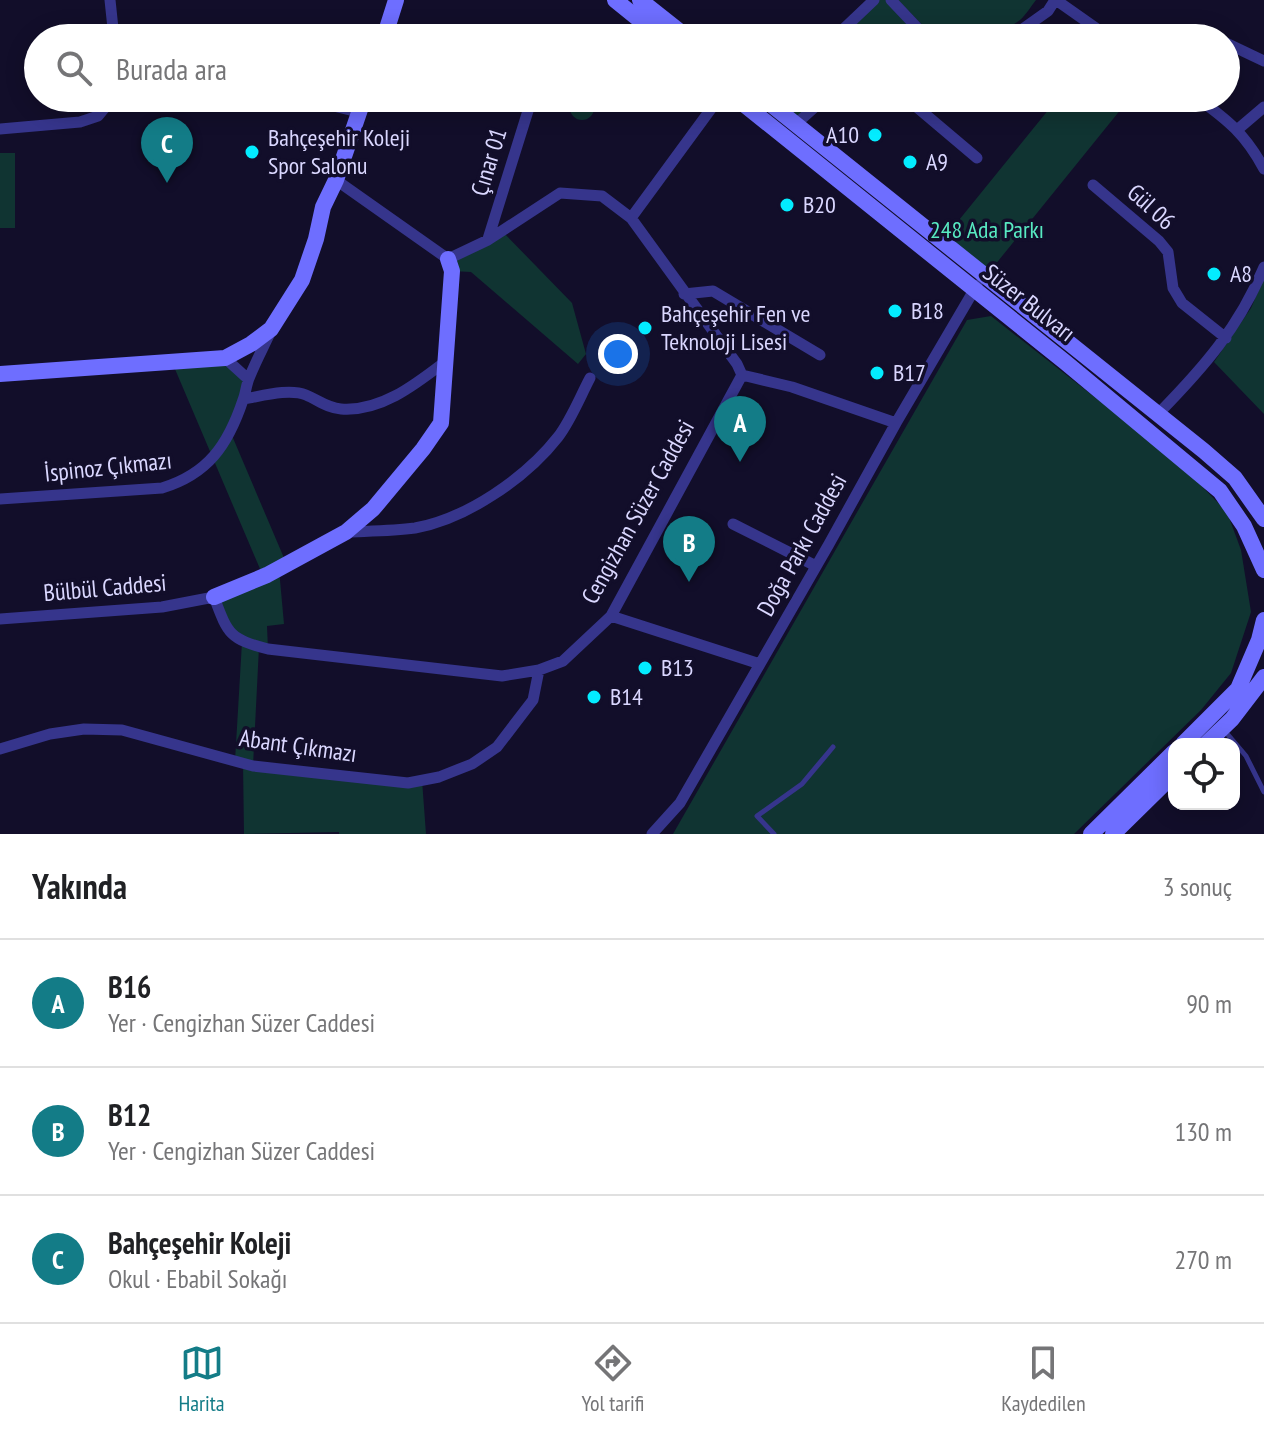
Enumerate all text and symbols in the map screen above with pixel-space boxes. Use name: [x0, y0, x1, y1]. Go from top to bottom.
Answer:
search box: [24, 24, 1240, 112]
icon: search: [52, 46, 96, 90]
text: Burada ara: [116, 49, 227, 88]
pin: C: [141, 117, 193, 183]
place label: A10: [826, 119, 859, 150]
place label: Bahçeşehir Koleji Spor Salonu: [268, 122, 410, 181]
street label: Çınar 01: [464, 124, 514, 200]
marker: A10: [866, 126, 884, 144]
marker: Bahçeşehir Koleji Spor Salonu: [243, 143, 261, 161]
place label: A9: [926, 146, 948, 177]
marker: A9: [901, 153, 919, 171]
street label: Gül 06: [1121, 177, 1182, 236]
place label: B20: [803, 189, 836, 220]
marker: B20: [778, 196, 796, 214]
park label: 248 Ada Parkı: [930, 214, 1044, 245]
street label: Süzer Bulvarı: [977, 257, 1082, 348]
place label: A8: [1230, 258, 1252, 289]
marker: A8: [1205, 265, 1223, 283]
place label: B18: [911, 295, 944, 326]
place label: Bahçeşehir Fen ve Teknoloji Lisesi: [661, 298, 811, 357]
marker: B18: [886, 302, 904, 320]
marker: Bahçeşehir Fen ve Teknoloji Lisesi: [636, 319, 654, 337]
your location: [598, 334, 638, 374]
place label: B17: [893, 357, 926, 388]
marker: B17: [868, 364, 886, 382]
pin: A: [714, 396, 766, 462]
street label: Cengizhan Süzer Caddesi: [574, 414, 701, 609]
street label: İspinoz Çıkmazı: [43, 444, 173, 489]
street label: Doğa Parkı Caddesi: [750, 468, 853, 621]
pin: B: [663, 516, 715, 582]
street label: Bülbül Caddesi: [42, 567, 168, 608]
place label: B13: [661, 652, 694, 683]
marker: B13: [636, 659, 654, 677]
place label: B14: [610, 681, 643, 712]
marker: B14: [585, 688, 603, 706]
street label: Abant Çıkmazı: [237, 722, 359, 769]
map controls: [1168, 738, 1240, 810]
button: locate: [1168, 738, 1240, 810]
text: Yakında: [32, 864, 127, 908]
text: 3 sonuç: [1163, 870, 1232, 903]
text: B16: [108, 967, 151, 1006]
text: A: [51, 987, 65, 1020]
text: 90 m: [1186, 987, 1232, 1020]
text: Yer · Cengizhan Süzer Caddesi: [108, 1006, 375, 1039]
text: B12: [108, 1095, 151, 1134]
text: B: [52, 1115, 64, 1148]
text: 130 m: [1174, 1115, 1232, 1148]
text: Yer · Cengizhan Süzer Caddesi: [108, 1134, 375, 1167]
text: Bahçeşehir Koleji: [108, 1223, 291, 1262]
text: C: [52, 1243, 64, 1276]
text: 270 m: [1174, 1243, 1232, 1276]
text: Okul · Ebabil Sokağı: [108, 1262, 287, 1295]
tab: Harita: [178, 1341, 225, 1417]
tab: Yol tarifi: [581, 1341, 644, 1417]
tab: Kaydedilen: [1001, 1341, 1086, 1417]

